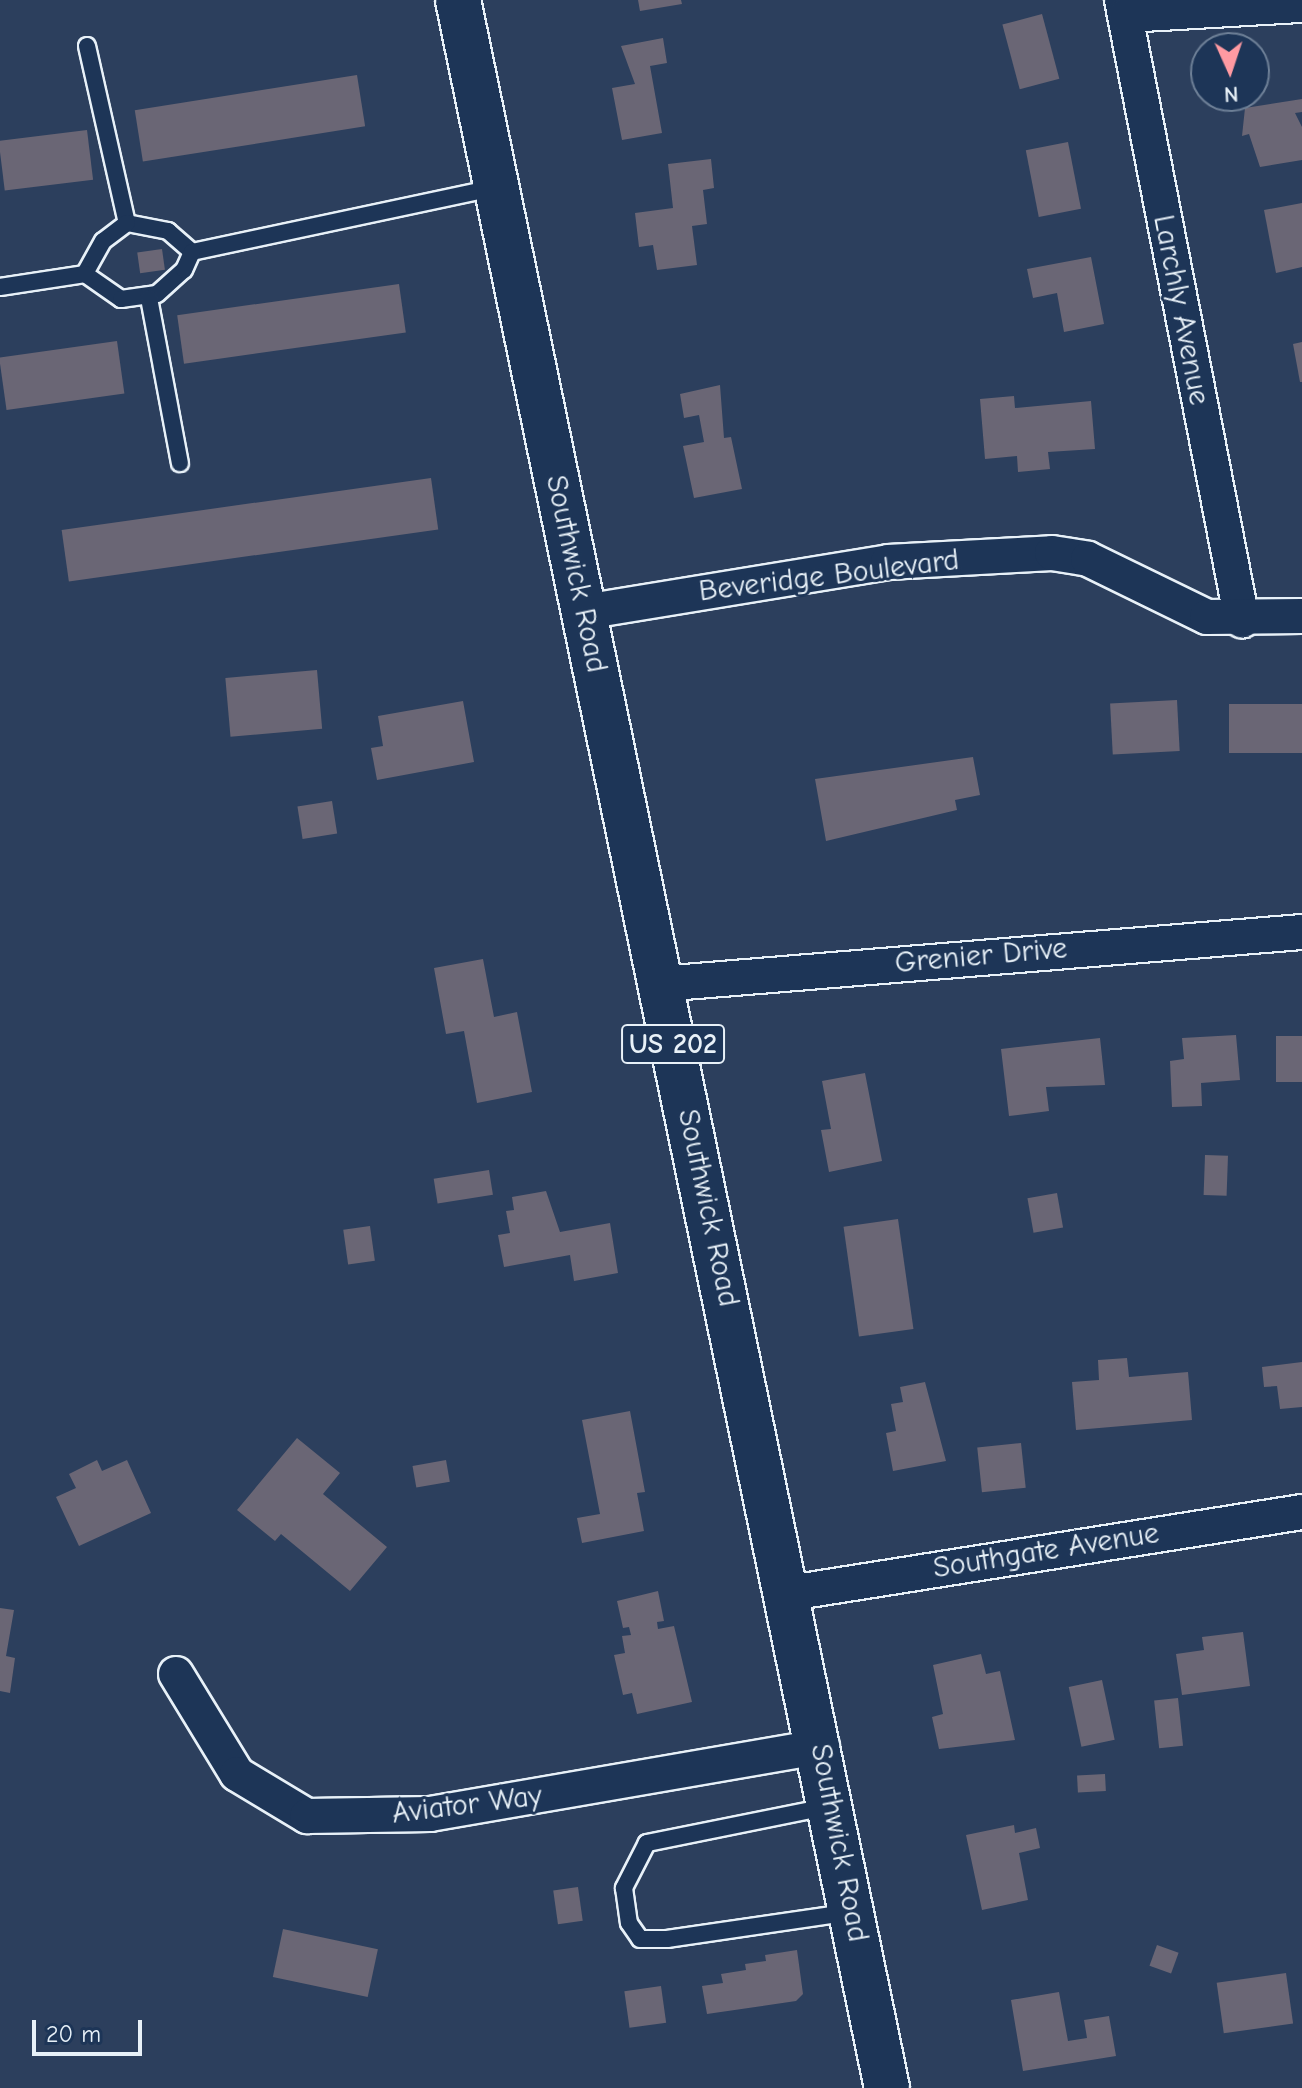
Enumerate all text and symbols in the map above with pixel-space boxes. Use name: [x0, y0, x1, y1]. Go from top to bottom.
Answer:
north arrow: [1190, 32, 1270, 112]
text: N: [1223, 81, 1239, 107]
street label: Larchly Avenue: [1145, 212, 1217, 408]
street label: Southwick Road: [538, 472, 614, 676]
street label: Beveridge Boulevard: [697, 542, 961, 610]
street label: Grenier Drive: [893, 931, 1069, 981]
road number: US 202: [621, 1020, 725, 1068]
street label: Southwick Road: [670, 1106, 746, 1310]
street label: Southgate Avenue: [931, 1515, 1161, 1587]
street label: Southwick Road: [802, 1741, 876, 1945]
street label: Aviator Way: [390, 1778, 544, 1832]
scale bar: [36, 2004, 146, 2054]
text: 20 m: [46, 2020, 101, 2048]

